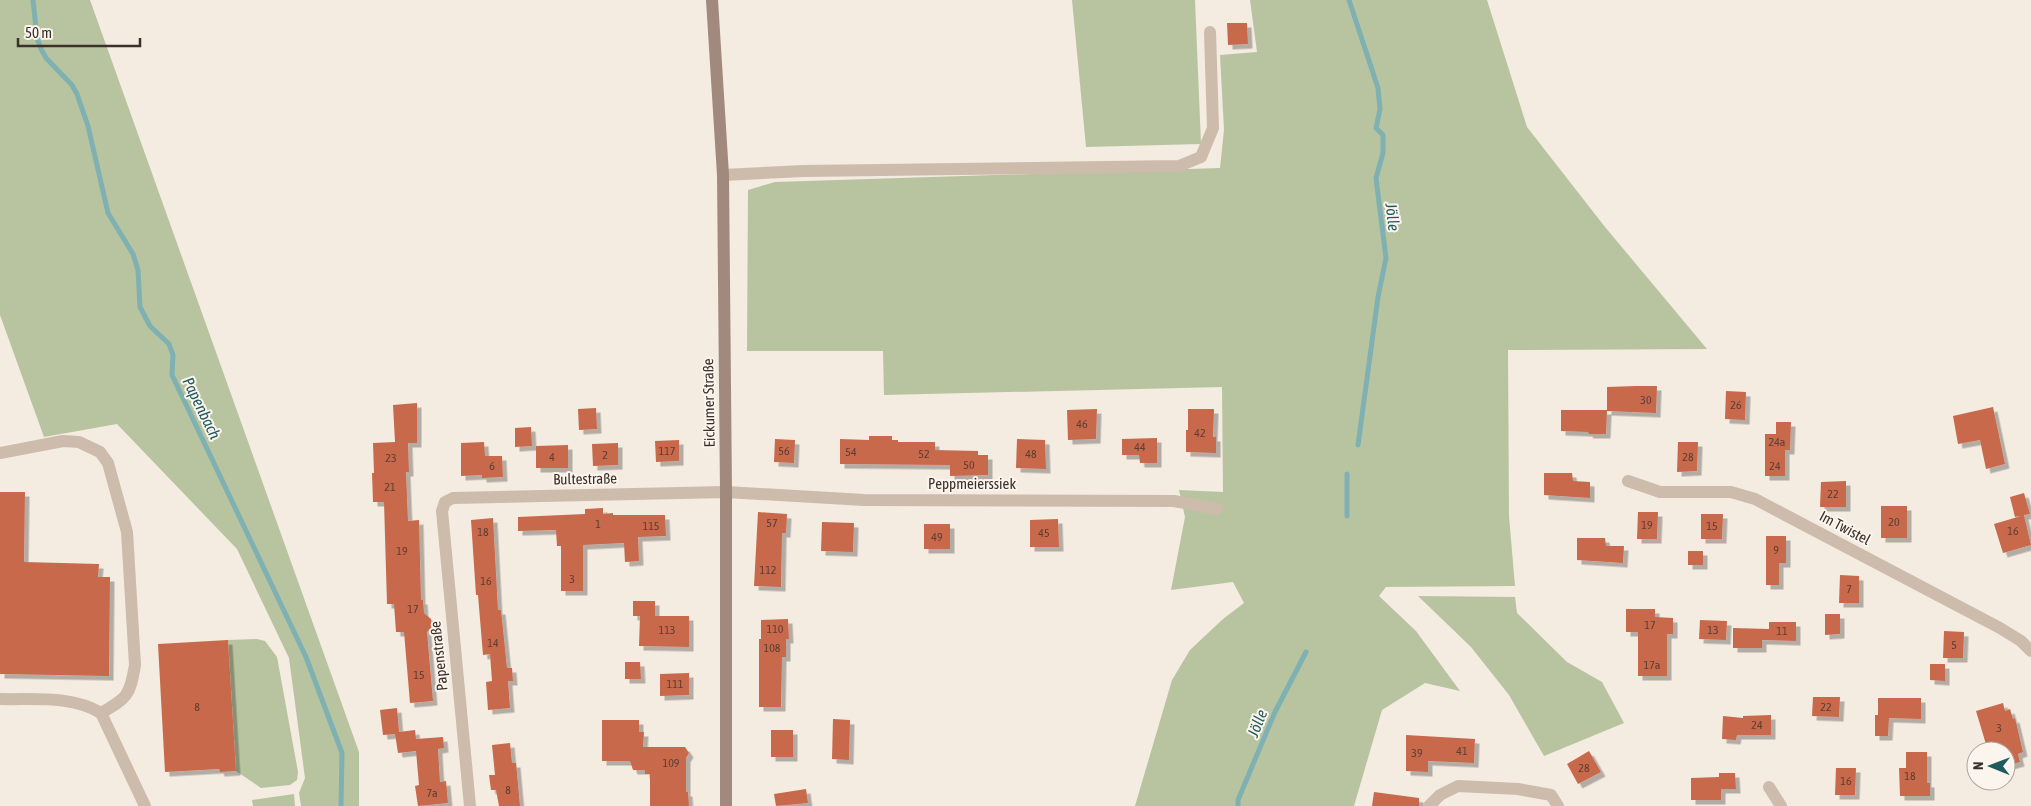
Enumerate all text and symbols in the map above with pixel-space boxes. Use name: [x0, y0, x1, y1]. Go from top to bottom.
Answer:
scale bar: [18, 15, 140, 47]
text: 50 m: [25, 24, 52, 41]
water label: Jölle: [1382, 201, 1404, 232]
street label: Eickumer Straße: [699, 358, 718, 448]
water label: Papenbach: [178, 374, 225, 442]
house number: 30: [1640, 393, 1652, 407]
house number: 26: [1730, 398, 1742, 412]
house number: 46: [1076, 417, 1088, 431]
house number: 42: [1194, 426, 1206, 440]
house number: 24a: [1769, 435, 1785, 449]
house number: 44: [1134, 440, 1146, 454]
house number: 117: [659, 444, 676, 458]
house number: 56: [778, 444, 790, 458]
house number: 54: [845, 445, 857, 459]
house number: 52: [918, 447, 930, 461]
house number: 48: [1025, 447, 1037, 461]
house number: 2: [602, 448, 608, 462]
house number: 4: [549, 450, 555, 464]
house number: 28: [1682, 450, 1694, 464]
house number: 23: [385, 451, 397, 465]
house number: 50: [963, 458, 975, 472]
house number: 6: [489, 459, 495, 473]
house number: 24: [1769, 459, 1781, 473]
street label: Bultestraße: [553, 469, 617, 488]
street label: Peppmeierssiek: [928, 475, 1016, 492]
house number: 21: [384, 480, 396, 494]
house number: 22: [1827, 487, 1839, 501]
street label: Im Twistel: [1817, 507, 1874, 548]
house number: 20: [1888, 515, 1900, 529]
house number: 57: [766, 516, 778, 530]
house number: 1: [595, 517, 601, 531]
house number: 19: [1641, 518, 1653, 532]
house number: 115: [643, 519, 659, 533]
house number: 15: [1706, 519, 1718, 533]
house number: 16: [2007, 524, 2019, 538]
house number: 18: [477, 525, 489, 539]
house number: 45: [1038, 526, 1050, 540]
house number: 49: [931, 530, 943, 544]
house number: 9: [1773, 543, 1779, 557]
house number: 19: [396, 544, 408, 558]
house number: 112: [760, 563, 776, 577]
house number: 3: [569, 572, 575, 586]
house number: 16: [480, 574, 492, 588]
house number: 7: [1846, 582, 1852, 596]
house number: 17: [407, 602, 419, 616]
house number: 17: [1644, 618, 1656, 632]
street label: Papenstraße: [426, 620, 451, 692]
house number: 110: [767, 622, 784, 636]
house number: 113: [659, 623, 675, 637]
house number: 13: [1707, 623, 1719, 637]
house number: 11: [1776, 624, 1788, 638]
house number: 14: [487, 636, 499, 650]
house number: 5: [1951, 638, 1957, 652]
house number: 108: [764, 641, 781, 655]
house number: 17a: [1644, 658, 1660, 672]
house number: 15: [413, 668, 425, 682]
house number: 111: [667, 677, 684, 691]
house number: 8: [194, 700, 200, 714]
house number: 22: [1820, 700, 1832, 714]
water label: Jölle: [1243, 707, 1271, 740]
house number: 24: [1751, 718, 1763, 732]
house number: 3: [1996, 721, 2002, 735]
north arrow: [1966, 741, 2016, 791]
house number: 41: [1456, 744, 1468, 758]
house number: 39: [1411, 746, 1423, 760]
house number: 109: [663, 756, 680, 770]
house number: 28: [1578, 761, 1590, 775]
text: N: [1970, 762, 1986, 770]
house number: 18: [1904, 769, 1916, 783]
house number: 16: [1840, 774, 1852, 788]
house number: 8: [505, 783, 511, 797]
house number: 7a: [426, 786, 438, 800]

